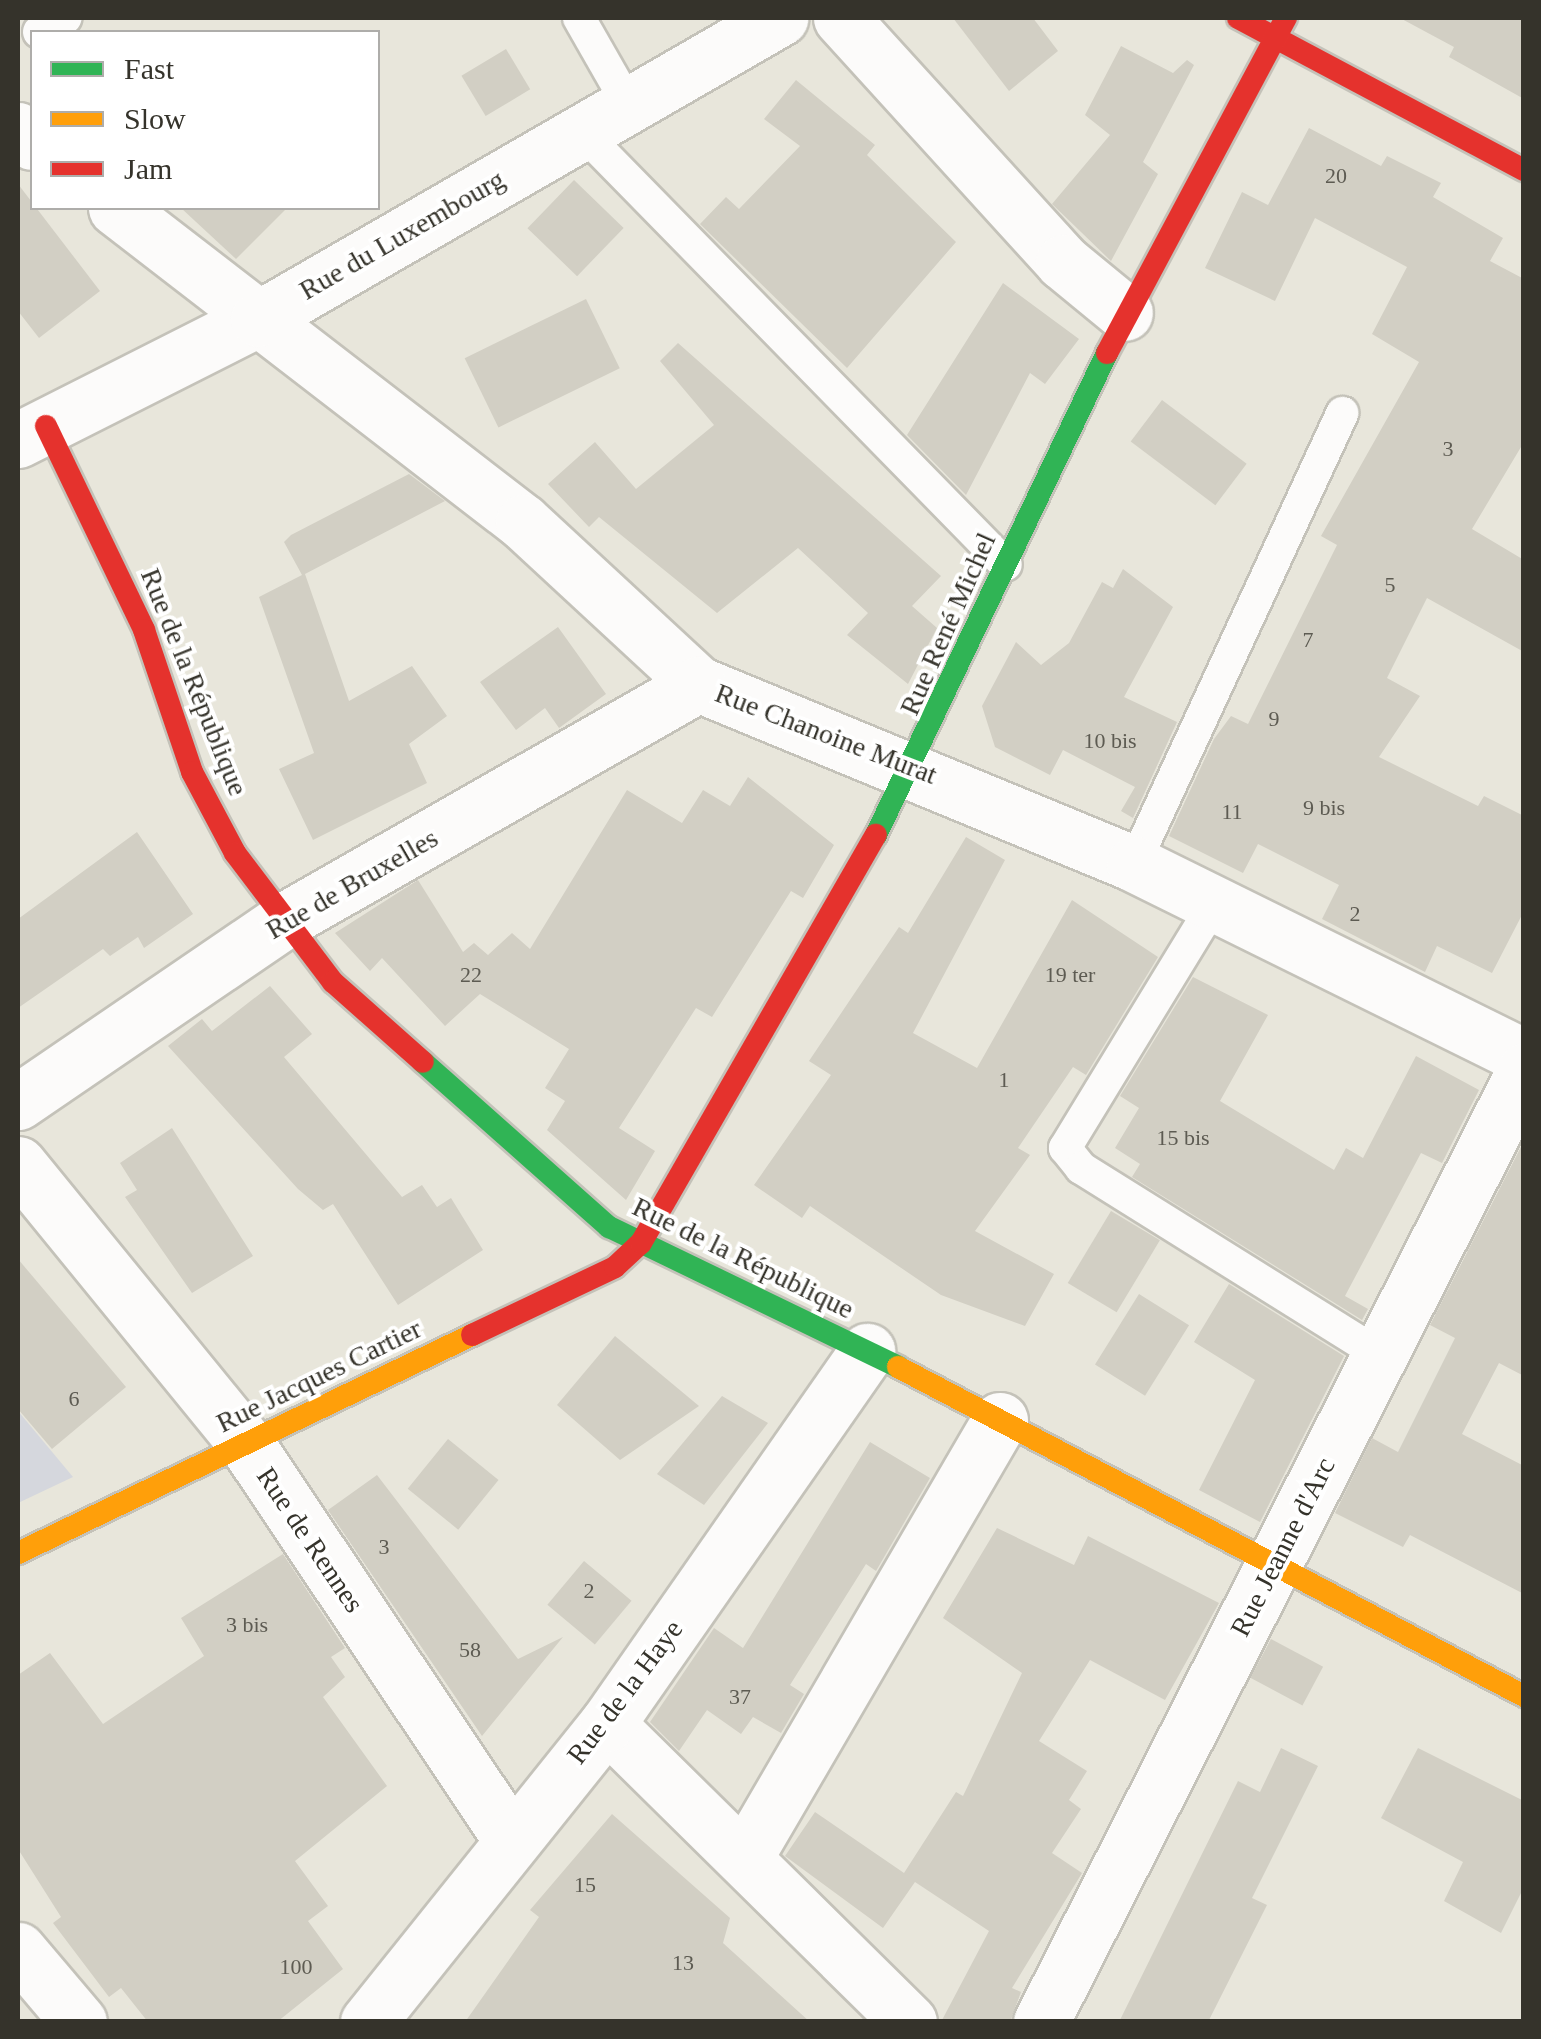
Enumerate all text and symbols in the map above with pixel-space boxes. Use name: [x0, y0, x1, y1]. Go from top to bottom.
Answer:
legend: [30, 30, 380, 210]
text: Fast: [124, 52, 174, 85]
text: Slow: [124, 102, 186, 135]
text: Jam: [124, 152, 172, 185]
street label: Rue du Luxembourg: [293, 163, 511, 307]
house number: 20: [1325, 163, 1347, 189]
house number: 3: [1442, 436, 1454, 462]
street label: Rue René Michel: [893, 528, 1003, 720]
street label: Rue de la République: [133, 564, 255, 800]
house number: 5: [1384, 572, 1396, 598]
house number: 7: [1302, 627, 1314, 653]
street label: Rue Chanoine Murat: [710, 676, 942, 792]
house number: 9: [1268, 706, 1280, 732]
house number: 10 bis: [1083, 728, 1137, 754]
house number: 9 bis: [1303, 795, 1345, 821]
house number: 11: [1221, 799, 1243, 825]
street label: Rue de Bruxelles: [260, 821, 444, 947]
house number: 2: [1350, 901, 1360, 927]
house number: 22: [460, 962, 482, 988]
house number: 19 ter: [1045, 962, 1095, 988]
house number: 1: [999, 1067, 1010, 1093]
house number: 15 bis: [1156, 1125, 1210, 1151]
street label: Rue de la République: [627, 1190, 859, 1326]
street label: Rue Jacques Cartier: [211, 1312, 427, 1440]
house number: 6: [68, 1386, 80, 1412]
street label: Rue Jeanne d'Arc: [1223, 1452, 1343, 1642]
street label: Rue de Rennes: [249, 1461, 371, 1619]
house number: 3: [378, 1534, 389, 1560]
house number: 2: [584, 1578, 594, 1604]
house number: 3 bis: [226, 1612, 268, 1638]
street label: Rue de la Haye: [560, 1613, 690, 1771]
house number: 58: [459, 1637, 481, 1663]
house number: 37: [729, 1684, 751, 1710]
house number: 15: [574, 1872, 596, 1898]
house number: 13: [672, 1950, 694, 1976]
house number: 100: [280, 1954, 312, 1980]

